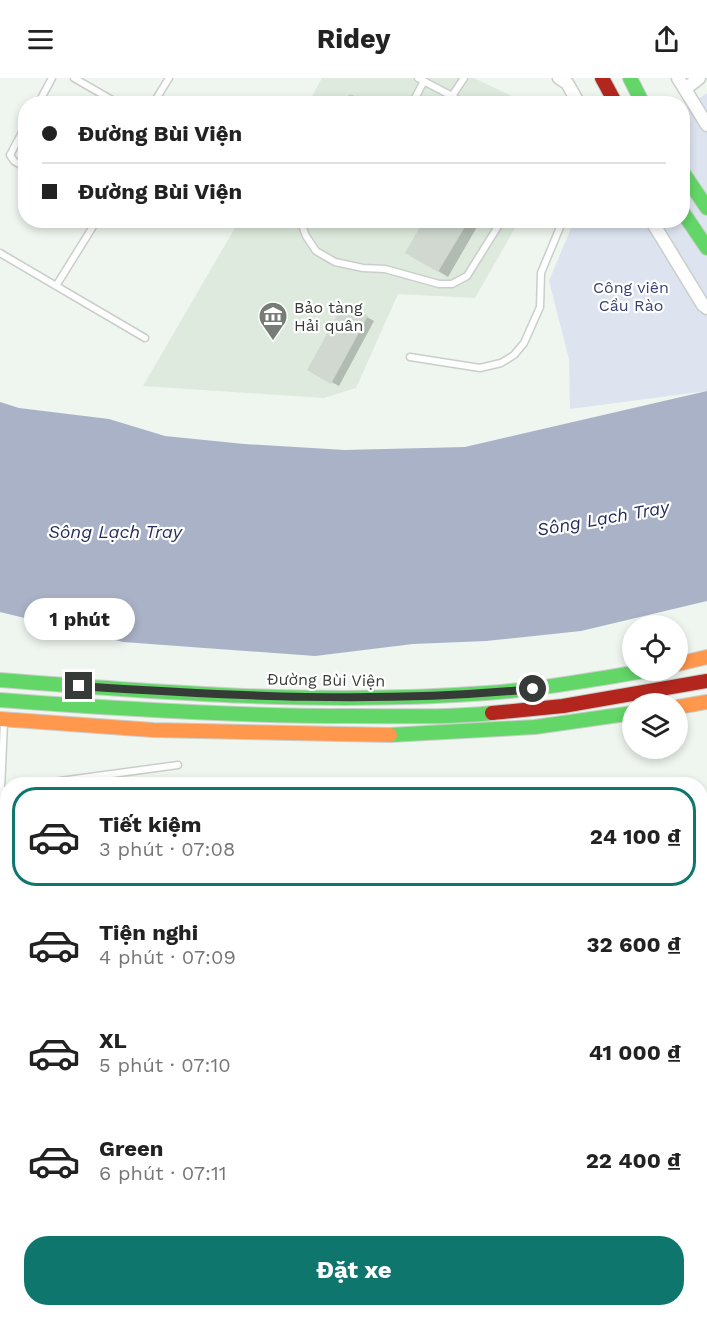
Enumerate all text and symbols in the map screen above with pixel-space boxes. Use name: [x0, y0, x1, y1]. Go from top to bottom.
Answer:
icon: menu: [24, 23, 57, 56]
text: Ridey: [317, 23, 390, 55]
icon: share: [650, 23, 683, 56]
text: Đường Bùi Viện: [78, 121, 242, 146]
text: Đường Bùi Viện: [78, 179, 242, 204]
park label: Công viên Cầu Rào: [593, 278, 669, 315]
place label: Bảo tàng Hải quân: [294, 298, 363, 335]
museum icon: Bảo tàng Hải quân: [257, 300, 289, 342]
water label: Sông Lạch Tray: [535, 496, 673, 540]
water label: Sông Lạch Tray: [48, 521, 184, 542]
callout: 1 phút: [23, 599, 134, 641]
text: 1 phút: [49, 607, 110, 631]
map controls: [622, 615, 688, 759]
button: locate: [622, 615, 688, 681]
street label: Đường Bùi Viện: [267, 669, 385, 691]
route end: [65, 672, 92, 699]
route start: [519, 675, 546, 702]
button: layers: [622, 693, 688, 759]
icon: car: [27, 810, 81, 864]
text: Tiết kiệm: [99, 812, 202, 837]
text: 24 100 ₫: [590, 824, 681, 849]
text: 3 phút · 07:08: [99, 837, 235, 861]
icon: car: [27, 918, 81, 972]
text: Tiện nghi: [99, 920, 198, 945]
text: 32 600 ₫: [586, 932, 681, 957]
text: 4 phút · 07:09: [99, 945, 236, 969]
icon: car: [27, 1026, 81, 1080]
text: XL: [99, 1028, 127, 1053]
text: 41 000 ₫: [589, 1040, 681, 1065]
text: 5 phút · 07:10: [99, 1053, 231, 1077]
icon: car: [27, 1134, 81, 1188]
text: Green: [99, 1136, 163, 1161]
text: 22 400 ₫: [586, 1148, 681, 1173]
text: 6 phút · 07:11: [99, 1161, 227, 1185]
button: Đặt xe: [24, 1236, 684, 1305]

